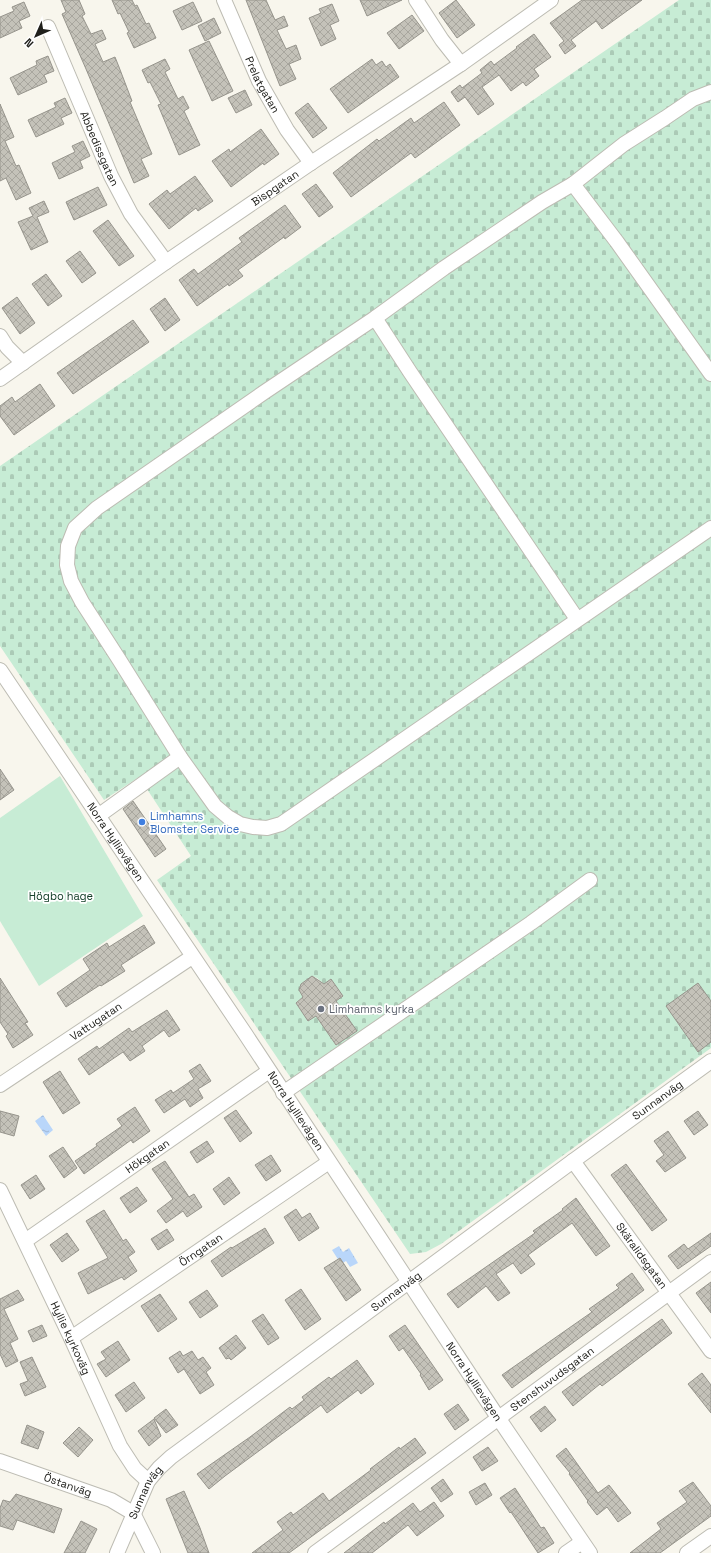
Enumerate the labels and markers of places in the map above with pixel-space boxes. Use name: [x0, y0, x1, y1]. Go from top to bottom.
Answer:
place label: Limhamns Blomster Service: [150, 809, 239, 836]
marker: Limhamns Blomster Service: [137, 817, 147, 827]
place label: Limhamns kyrka: [329, 1002, 415, 1016]
marker: Limhamns kyrka: [316, 1004, 326, 1014]

